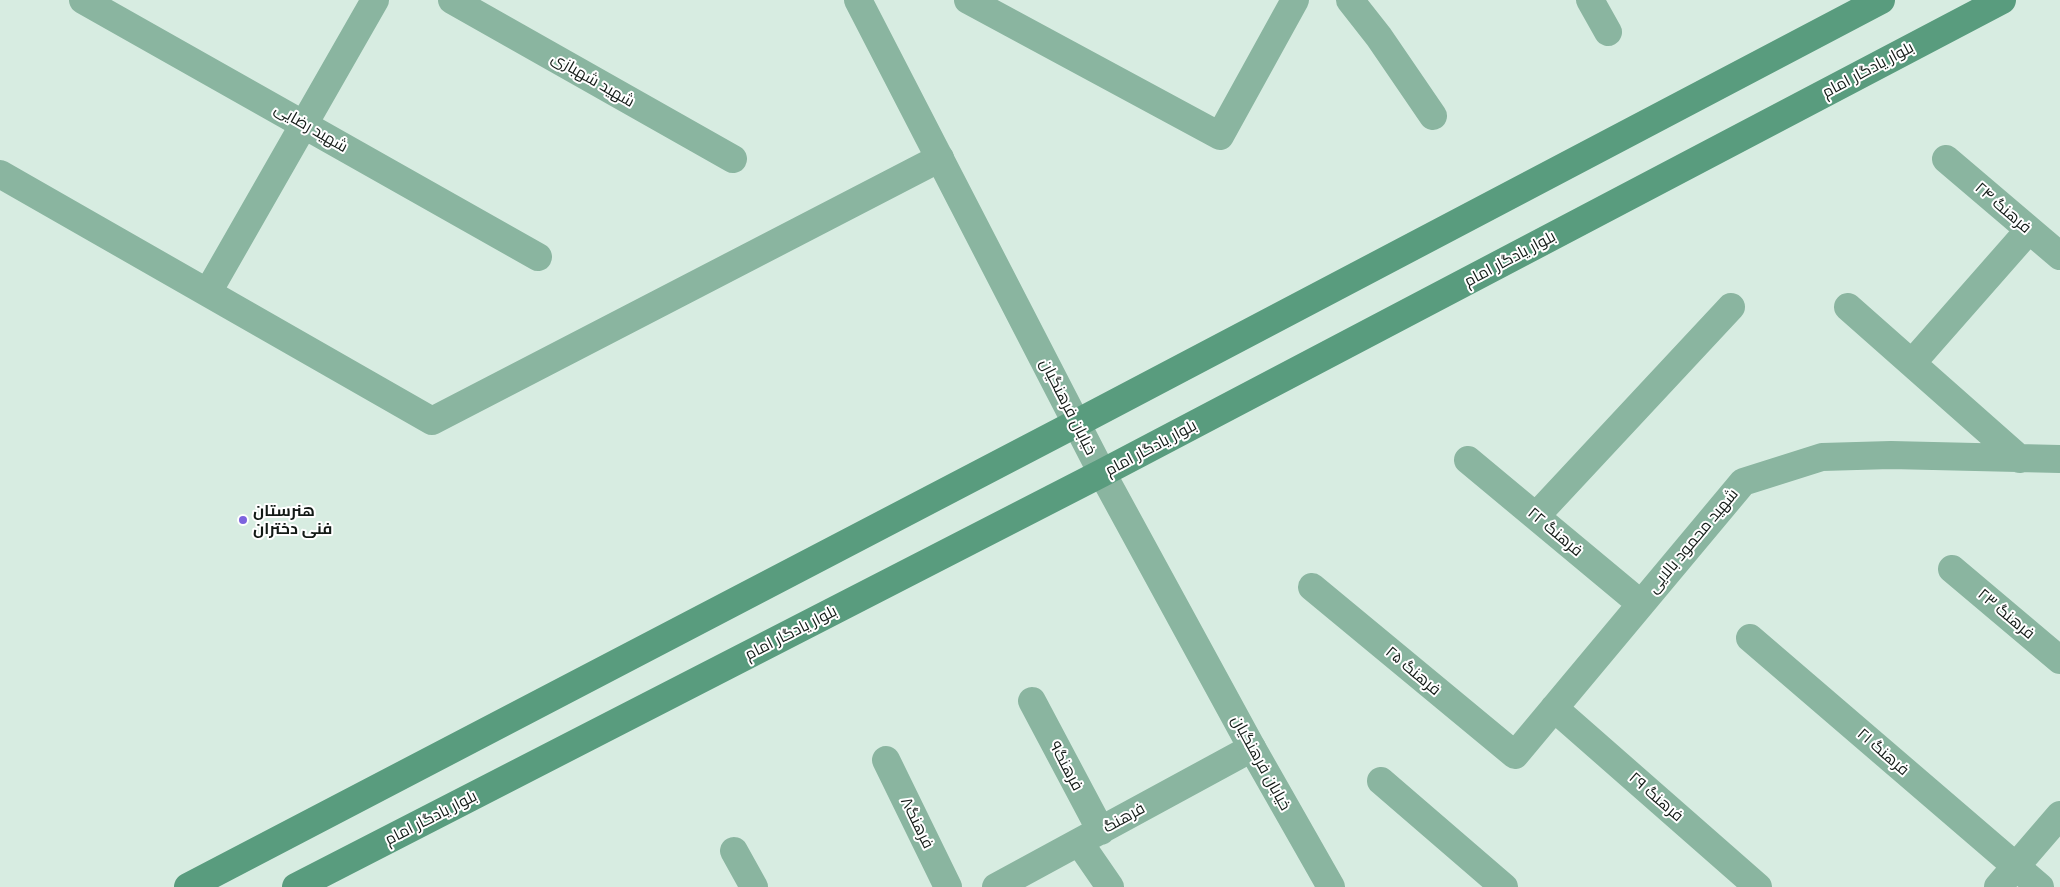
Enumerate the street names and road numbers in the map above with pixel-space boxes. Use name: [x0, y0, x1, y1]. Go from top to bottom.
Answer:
street label: بلوار یادگار امام: [1819, 38, 1917, 102]
street label: شهید شهبازی: [548, 48, 638, 112]
street label: شهید رضایی: [271, 99, 351, 157]
street label: فرهنگ ۲۴: [1971, 178, 2035, 238]
street label: بلوار یادگار امام: [1461, 227, 1559, 291]
street label: خیابان فرهنگیان: [1036, 356, 1100, 458]
street label: بلوار یادگار امام: [1102, 416, 1200, 480]
street label: شهید محمود بالایی: [1644, 485, 1742, 597]
street label: فرهنگ ۲۲: [1524, 503, 1586, 561]
street label: فرهنگ ۲۳: [1974, 585, 2038, 643]
street label: بلوار یادگار امام: [742, 602, 840, 664]
street label: فرهنگ ۲۵: [1381, 642, 1445, 700]
street label: خیابان فرهنگیان: [1227, 712, 1295, 814]
street label: فرهنگ ۲۱: [1853, 724, 1913, 780]
street label: فرهنگ۹: [1045, 738, 1087, 794]
street label: فرهنگ ۲۹: [1625, 768, 1687, 826]
street label: بلوار یادگار امام: [382, 787, 480, 849]
street label: فرهنگ۸: [896, 794, 938, 852]
street label: فرهنگ: [1100, 799, 1148, 837]

